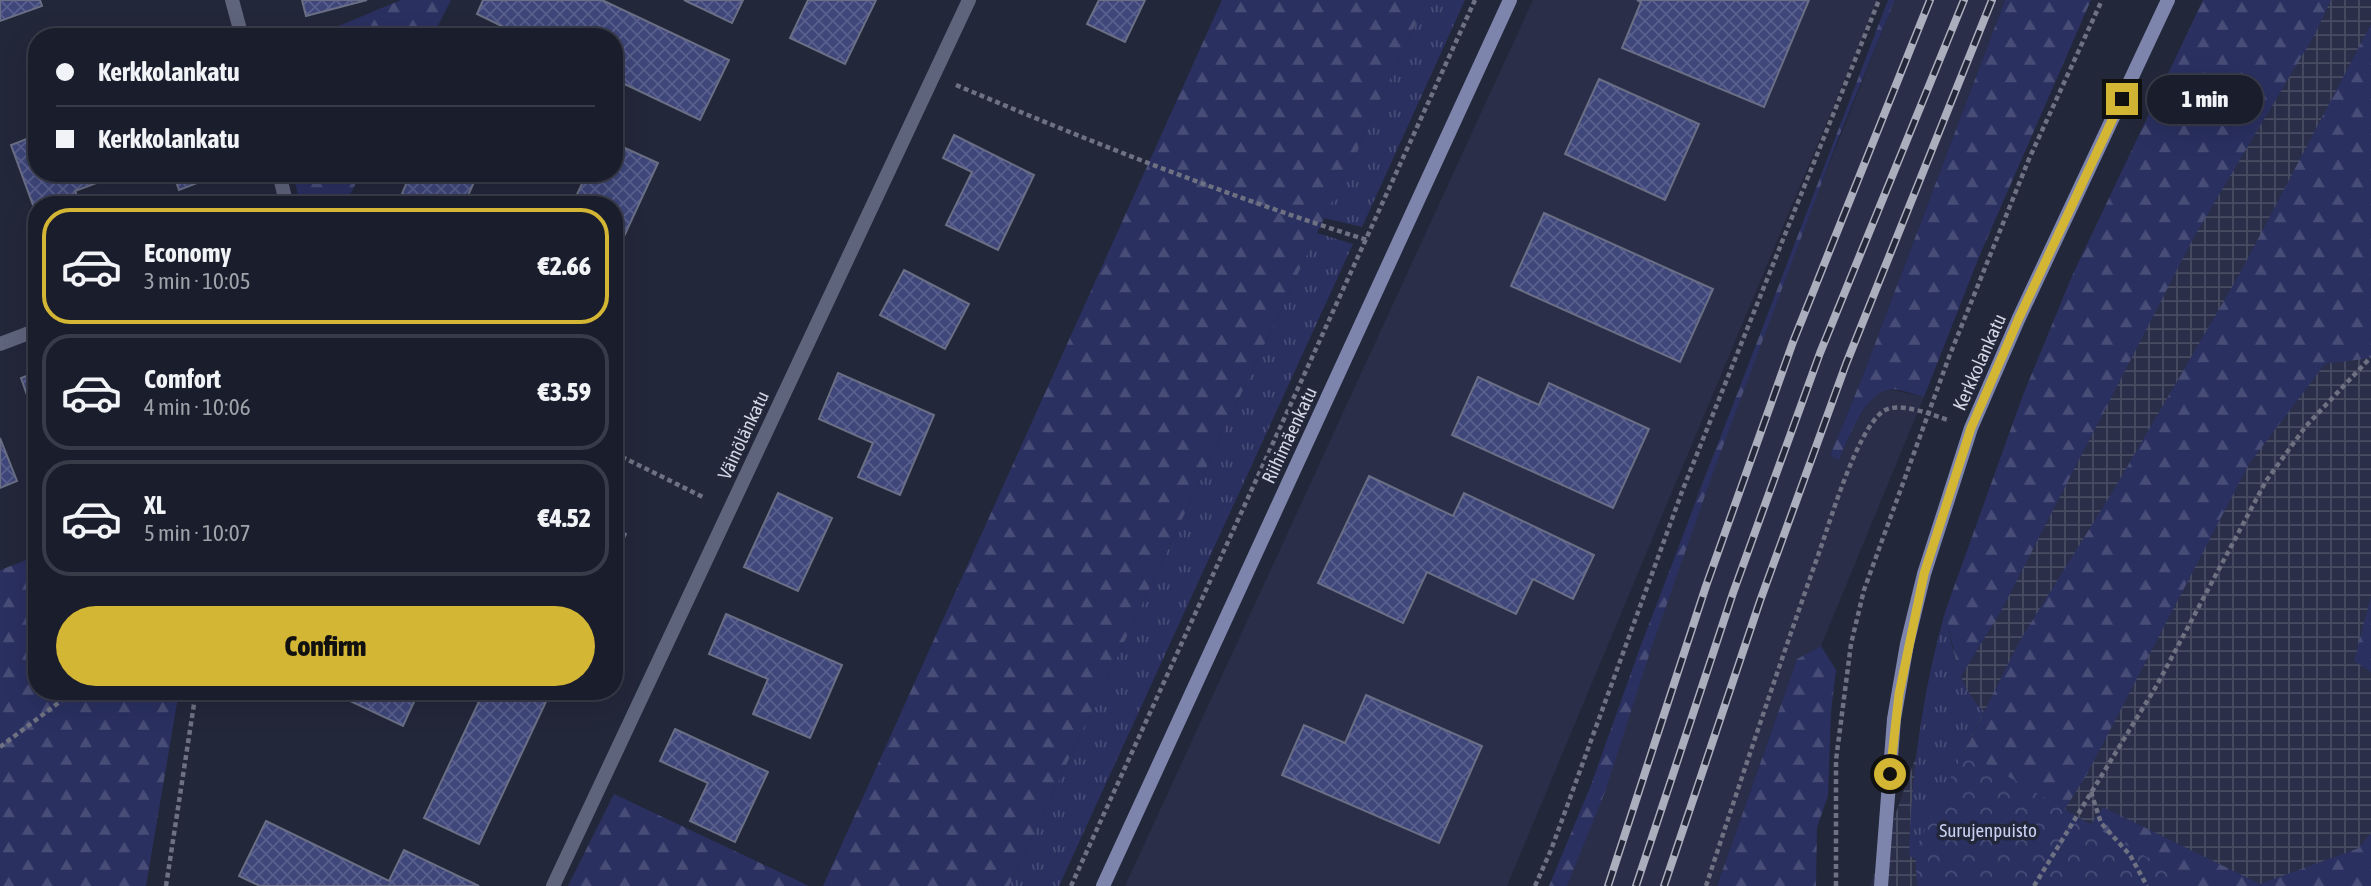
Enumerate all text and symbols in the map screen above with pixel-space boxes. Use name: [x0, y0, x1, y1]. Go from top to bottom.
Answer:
text: Kerkkolankatu: [98, 57, 239, 87]
callout: 1 min: [2146, 74, 2262, 124]
route end: [2106, 83, 2138, 115]
text: 1 min: [2182, 86, 2228, 112]
text: Kerkkolankatu: [98, 124, 239, 154]
icon: car: [60, 235, 123, 298]
text: Economy: [144, 238, 231, 268]
text: €2.66: [538, 251, 591, 281]
text: 3 min · 10:05: [144, 268, 250, 294]
street label: Kerkkolankatu: [1948, 310, 2010, 414]
icon: car: [60, 361, 123, 424]
text: Comfort: [144, 364, 221, 394]
text: €3.59: [538, 377, 591, 407]
street label: Riihimäenkatu: [1257, 383, 1321, 487]
street label: Väinölänkatu: [713, 387, 773, 483]
text: 4 min · 10:06: [144, 394, 250, 420]
icon: car: [60, 487, 123, 550]
text: XL: [144, 490, 166, 520]
text: €4.52: [538, 503, 591, 533]
text: 5 min · 10:07: [144, 520, 250, 546]
button: Confirm: [56, 606, 595, 686]
route start: [1874, 758, 1906, 790]
park label: Surujenpuisto: [1939, 819, 2037, 841]

